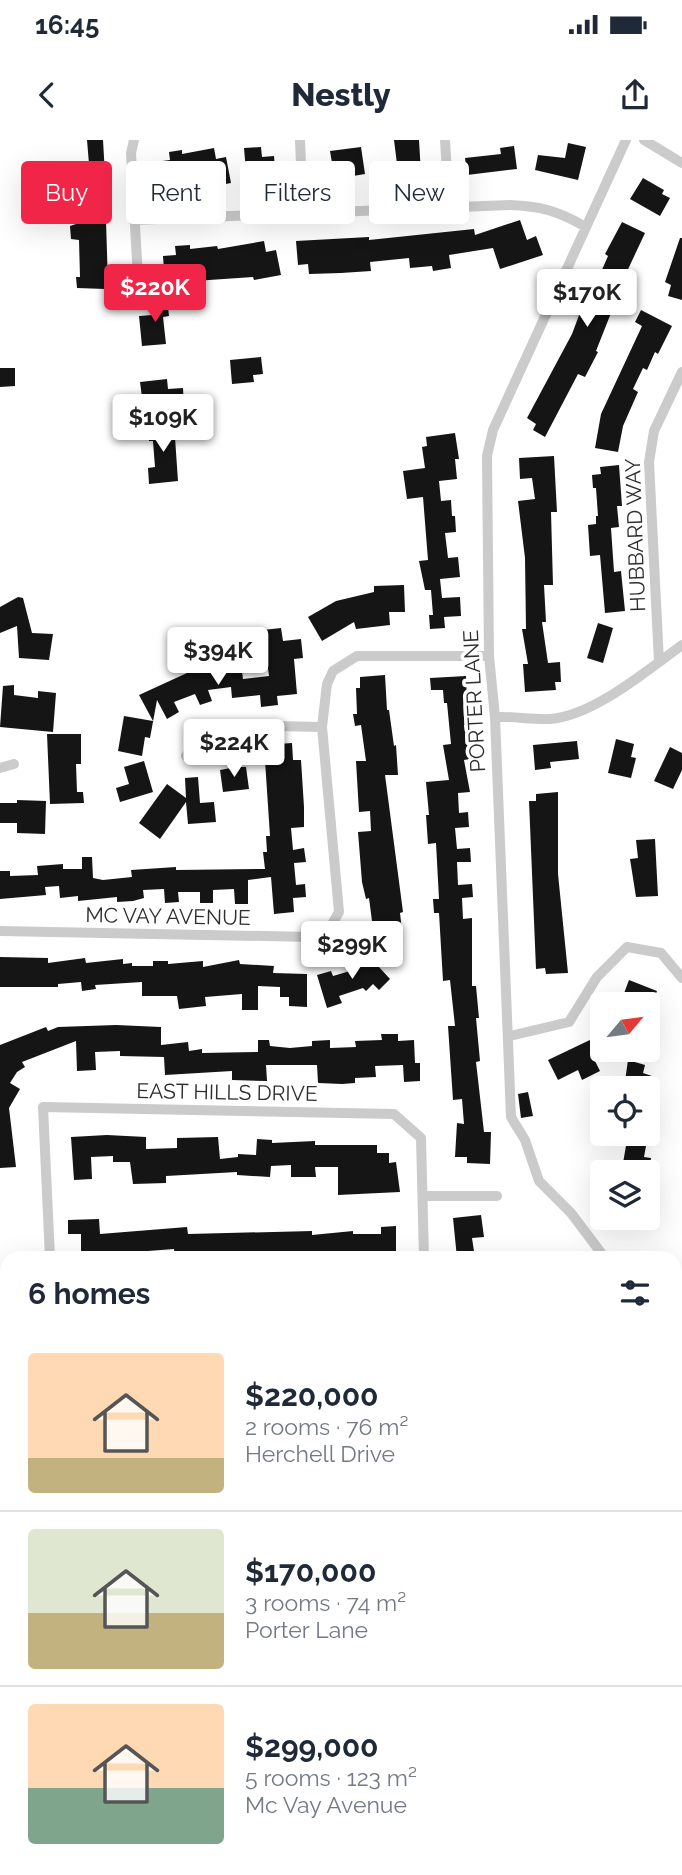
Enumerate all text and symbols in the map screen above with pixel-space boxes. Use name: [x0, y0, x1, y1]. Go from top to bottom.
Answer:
text: 16:45: [35, 10, 99, 40]
icon: back: [28, 76, 66, 114]
text: Nestly: [291, 76, 391, 113]
icon: share: [616, 76, 654, 114]
chip: Buy: [21, 161, 112, 224]
chip: Rent: [126, 161, 226, 224]
chip: Filters: [240, 161, 355, 224]
chip: New: [369, 161, 469, 224]
pin: $220K: [106, 264, 204, 324]
pin: $170K: [538, 270, 636, 329]
text: $220K: [120, 273, 190, 300]
text: $170K: [553, 278, 621, 305]
pin: $109K: [114, 394, 212, 454]
text: $109K: [129, 403, 198, 430]
street label: HUBBARD WAY: [620, 458, 650, 612]
pin: $394K: [169, 628, 267, 687]
street label: PORTER LANE: [458, 629, 490, 773]
text: $394K: [183, 636, 253, 663]
pin: $224K: [185, 720, 283, 779]
text: $224K: [199, 728, 269, 755]
street label: MC VAY AVENUE: [85, 902, 251, 930]
pin: $299K: [303, 922, 401, 981]
text: $299K: [317, 930, 387, 957]
north arrow: [590, 992, 660, 1062]
map controls: [590, 992, 660, 1230]
button: locate: [590, 1076, 660, 1146]
street label: EAST HILLS DRIVE: [136, 1078, 318, 1106]
button: layers: [590, 1160, 660, 1230]
icon: filters: [616, 1274, 654, 1312]
text: 6 homes: [28, 1276, 150, 1311]
text: $220,000: [245, 1378, 379, 1413]
icon: home: [84, 1381, 168, 1465]
text: 2 rooms · 76 m²: [245, 1413, 408, 1440]
text: Herchell Drive: [245, 1440, 395, 1467]
text: $170,000: [245, 1554, 376, 1589]
icon: home: [84, 1557, 168, 1641]
text: 3 rooms · 74 m²: [245, 1589, 406, 1616]
text: Porter Lane: [245, 1616, 368, 1643]
text: $299,000: [245, 1729, 379, 1764]
icon: home: [84, 1732, 168, 1816]
text: 5 rooms · 123 m²: [245, 1764, 417, 1791]
text: Mc Vay Avenue: [245, 1791, 407, 1818]

